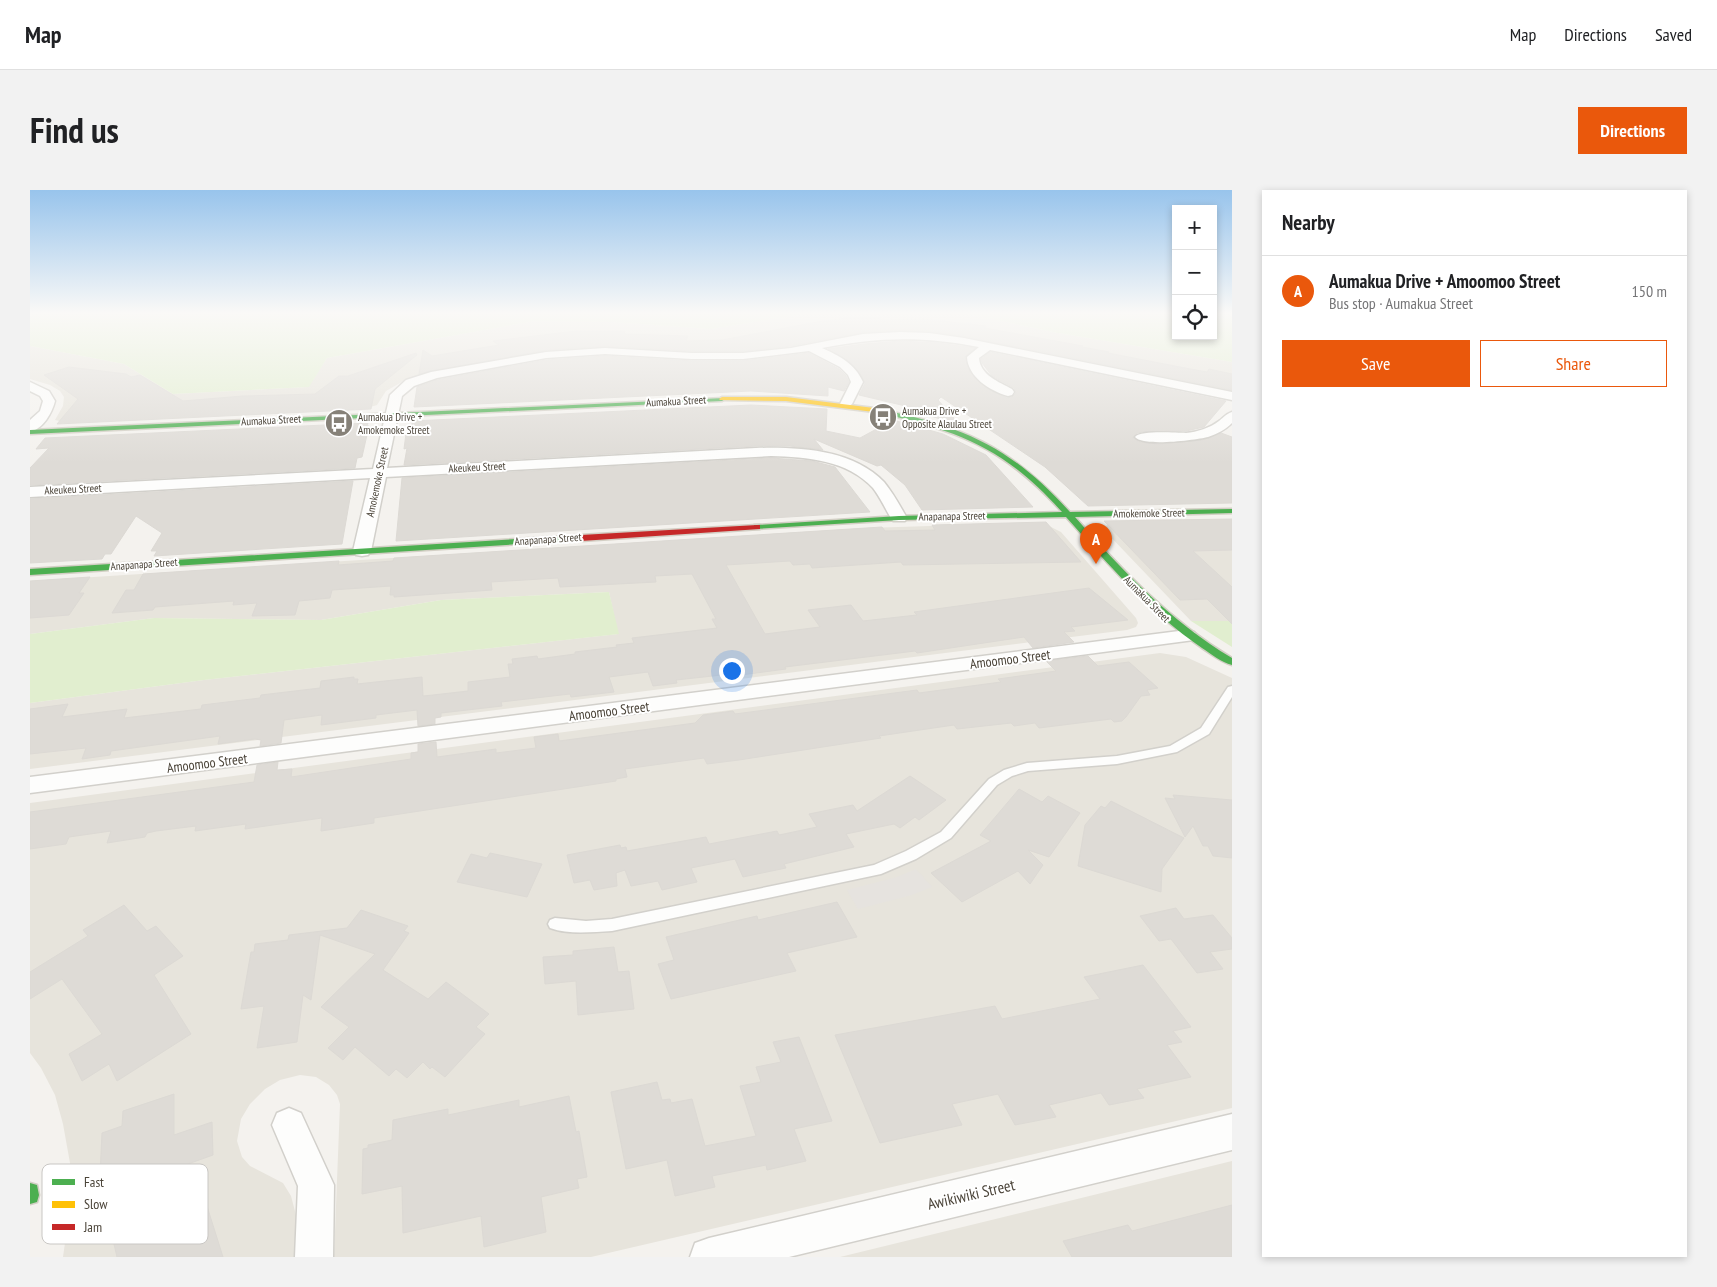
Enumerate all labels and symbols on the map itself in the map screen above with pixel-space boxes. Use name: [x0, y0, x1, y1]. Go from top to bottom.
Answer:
street label: Aumakua Street: [646, 392, 706, 410]
bus stop icon: Aumakua Drive + Opposite Alaulau Street: [868, 402, 898, 432]
place label: Aumakua Drive + Opposite Alaulau Street: [902, 404, 992, 431]
bus stop icon: Aumakua Drive + Amokemoke Street: [324, 408, 354, 438]
place label: Aumakua Drive + Amokemoke Street: [358, 410, 430, 437]
street label: Aumakua Street: [241, 411, 301, 429]
street label: Amokemoke Street: [363, 446, 391, 518]
street label: Akeukeu Street: [448, 459, 506, 475]
street label: Akeukeu Street: [44, 481, 102, 497]
street label: Amokemoke Street: [1113, 505, 1185, 521]
street label: Anapanapa Street: [918, 508, 986, 524]
pin: A: [1080, 523, 1112, 564]
street label: Anapanapa Street: [514, 530, 582, 548]
street label: Anapanapa Street: [110, 555, 178, 573]
street label: Aumakua Street: [1121, 573, 1173, 625]
street label: Amoomoo Street: [969, 645, 1051, 673]
your location: [719, 658, 745, 684]
street label: Amoomoo Street: [568, 697, 650, 725]
street label: Amoomoo Street: [166, 749, 248, 777]
legend: [42, 1164, 208, 1244]
text: Fast: [84, 1173, 104, 1191]
street label: Awikiwiki Street: [925, 1174, 1017, 1214]
text: Slow: [84, 1195, 108, 1213]
text: Jam: [83, 1218, 102, 1236]

